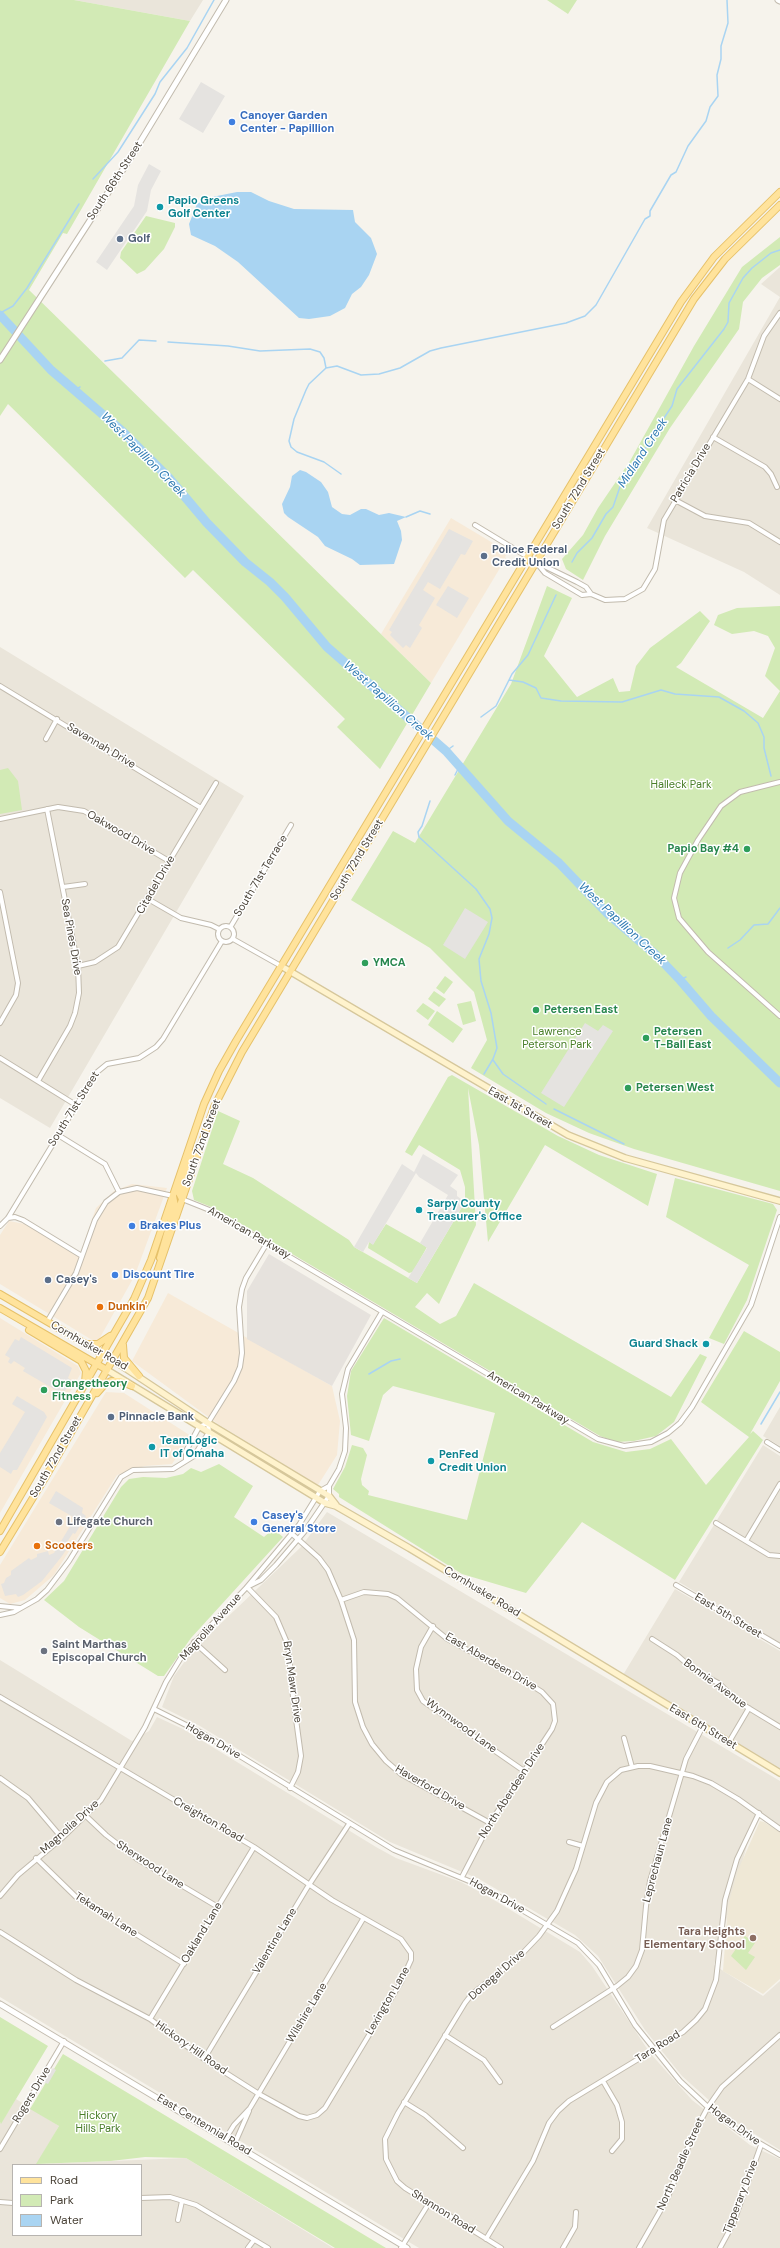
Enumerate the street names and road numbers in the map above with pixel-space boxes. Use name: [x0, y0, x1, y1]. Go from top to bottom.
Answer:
street label: South 66th Street: [85, 139, 145, 223]
street label: Patricia Drive: [668, 441, 714, 505]
street label: South 72nd Street: [550, 446, 608, 532]
street label: Savannah Drive: [64, 720, 138, 772]
street label: Oakwood Drive: [84, 808, 158, 858]
street label: South 72nd Street: [328, 817, 386, 903]
street label: South 71st Terrace: [231, 833, 291, 919]
street label: Citadel Drive: [134, 853, 178, 917]
street label: Sea Pines Drive: [58, 898, 84, 976]
street label: South 71st Street: [46, 1069, 102, 1149]
street label: East 1st Street: [486, 1084, 554, 1132]
street label: South 72nd Street: [180, 1098, 224, 1188]
street label: American Parkway: [205, 1204, 293, 1262]
street label: Cornhusker Road: [48, 1319, 130, 1373]
street label: American Parkway: [485, 1368, 571, 1428]
street label: South 72nd Street: [27, 1414, 85, 1500]
street label: Cornhusker Road: [441, 1564, 523, 1620]
street label: Magnolia Avenue: [177, 1591, 245, 1663]
street label: East 5th Street: [692, 1591, 764, 1641]
street label: East Aberdeen Drive: [443, 1630, 539, 1694]
street label: Bryn Mawr Drive: [280, 1640, 304, 1724]
street label: Bonnie Avenue: [681, 1657, 749, 1711]
street label: Wynnwood Lane: [423, 1696, 499, 1756]
street label: East 6th Street: [667, 1702, 739, 1752]
street label: Hogan Drive: [183, 1720, 243, 1762]
street label: North Aberdeen Drive: [476, 1741, 548, 1841]
street label: Haverford Drive: [393, 1763, 467, 1813]
street label: Creighton Road: [171, 1795, 245, 1845]
street label: Magnolia Drive: [38, 1797, 102, 1857]
street label: Leprechaun Lane: [640, 1816, 676, 1904]
street label: Sherwood Lane: [114, 1838, 186, 1892]
street label: Hogan Drive: [467, 1875, 527, 1917]
street label: Tekamah Lane: [72, 1890, 140, 1940]
street label: Oakland Lane: [179, 1900, 225, 1966]
street label: Valentine Lane: [250, 1906, 300, 1976]
street label: Donegal Drive: [466, 1947, 528, 2003]
street label: Lexington Lane: [363, 1965, 413, 2037]
street label: Wilshire Lane: [284, 1981, 330, 2045]
street label: Hickory Hill Road: [152, 2018, 230, 2078]
street label: Tara Road: [633, 2028, 683, 2066]
street label: Rogers Drive: [10, 2065, 54, 2125]
street label: East Centennial Road: [154, 2092, 254, 2158]
street label: Hogan Drive: [705, 2102, 763, 2148]
street label: North Beadle Street: [655, 2115, 707, 2213]
street label: Tipperary Drive: [721, 2158, 761, 2236]
street label: Shannon Road: [409, 2187, 477, 2237]

